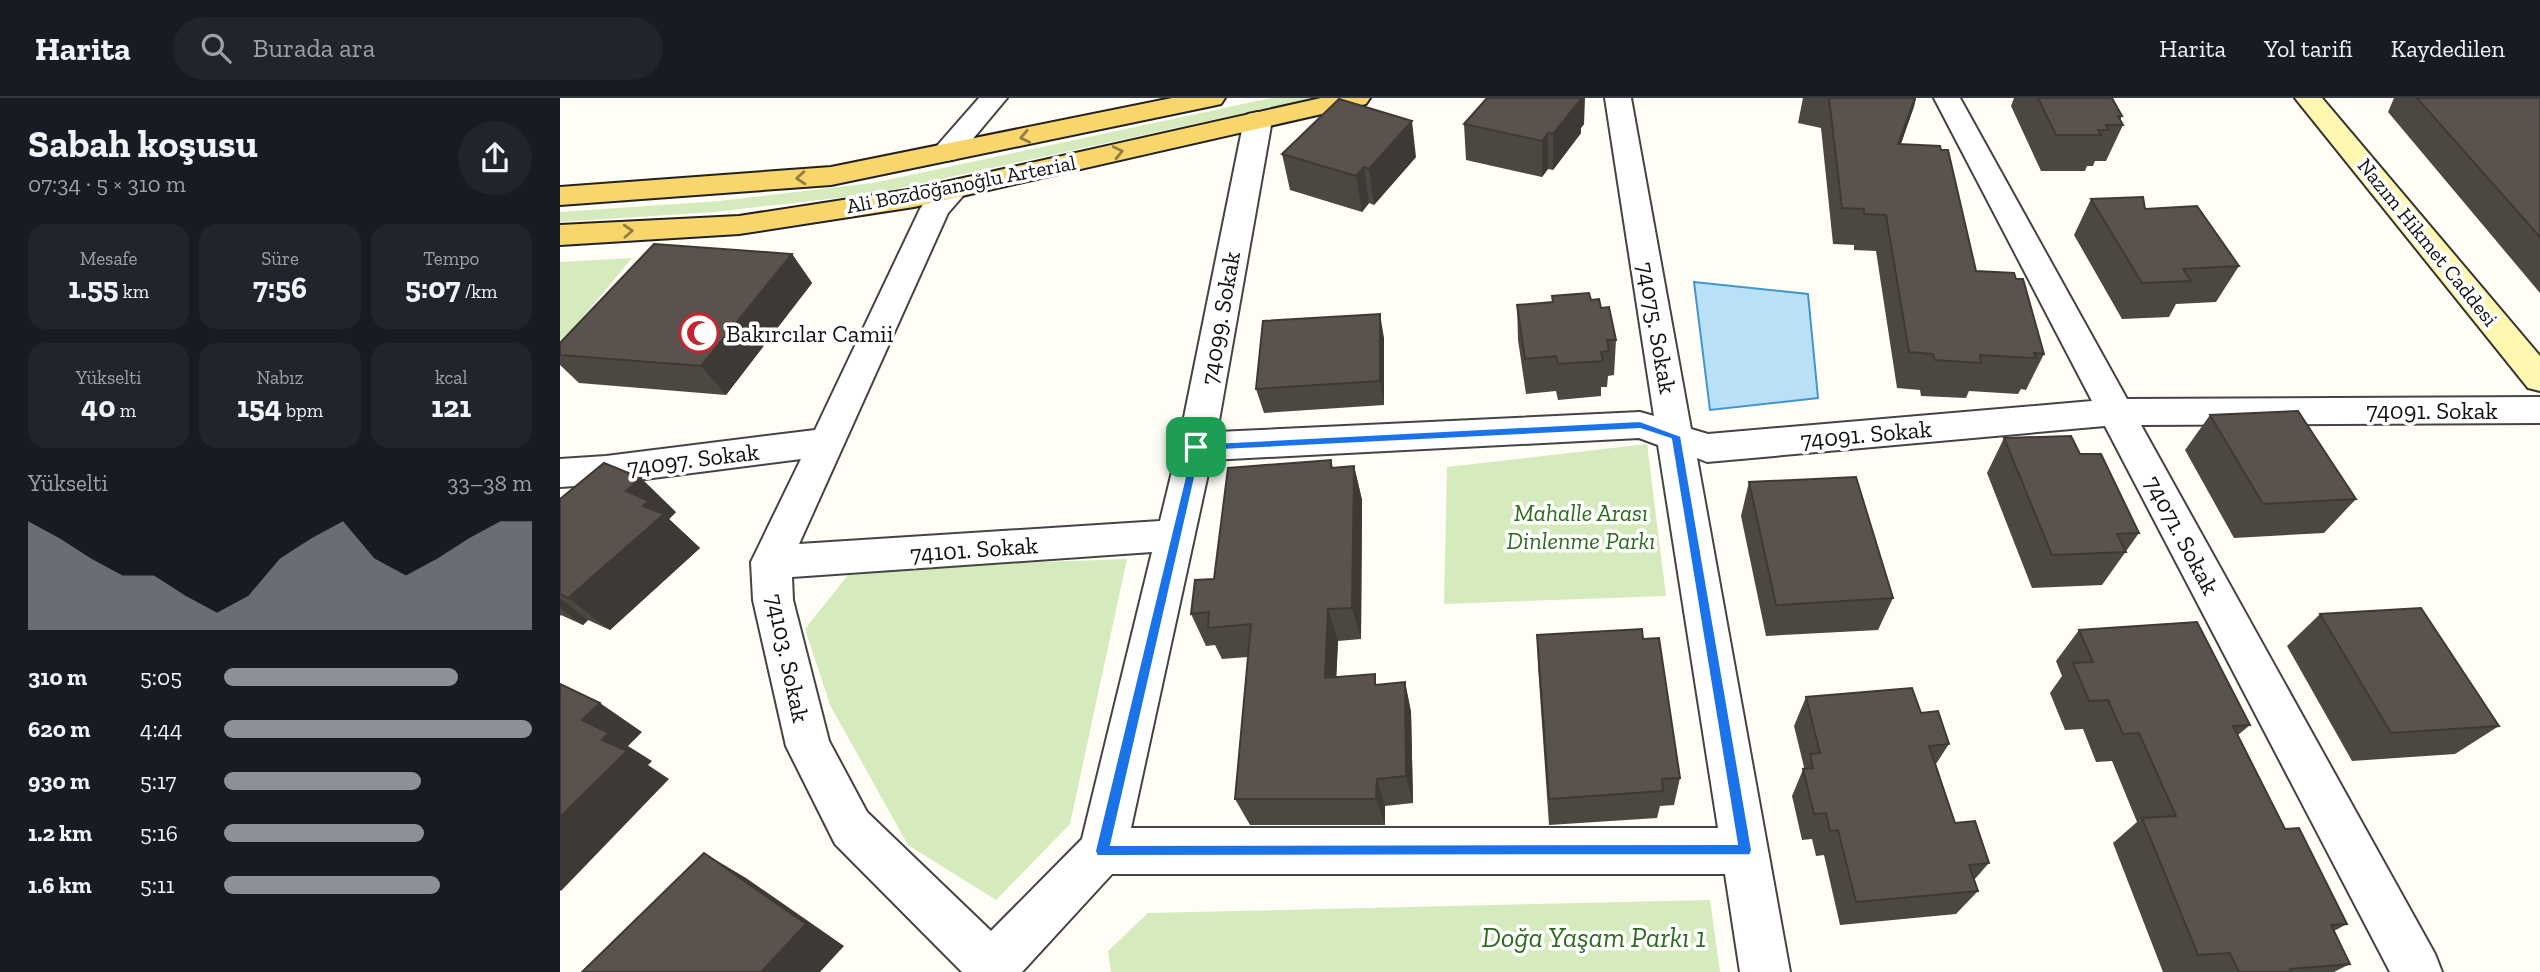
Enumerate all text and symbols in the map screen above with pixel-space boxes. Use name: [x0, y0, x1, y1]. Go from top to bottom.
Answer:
search box: [173, 17, 663, 80]
text: Harita: [35, 29, 131, 68]
icon: search: [197, 29, 235, 67]
text: Burada ara: [253, 32, 375, 64]
text: Harita: [2159, 34, 2226, 63]
text: Yol tarifi: [2264, 34, 2353, 63]
text: Kaydedilen: [2391, 34, 2505, 63]
text: Sabah koşusu: [28, 121, 258, 167]
button: share: [458, 121, 532, 195]
one-way arrow: [1019, 128, 1031, 143]
one-way arrow: [1112, 146, 1124, 160]
street label: Ali Bozdoğanoğlu Arterial: [844, 149, 1078, 219]
street label: Nazım Hikmet Caddesi: [2353, 153, 2503, 331]
text: 07:34 · 5 × 310 m: [28, 170, 186, 198]
one-way arrow: [795, 170, 806, 185]
one-way arrow: [623, 224, 634, 239]
text: Mesafe: [80, 247, 137, 270]
text: Süre: [261, 247, 299, 270]
text: Tempo: [423, 247, 479, 270]
street label: 74099. Sokak: [1194, 248, 1246, 387]
street label: 74075. Sokak: [1631, 260, 1683, 397]
text: 1.55: [68, 270, 119, 306]
text: 7:56: [253, 270, 307, 306]
text: 5:07: [405, 270, 460, 306]
text: km: [119, 280, 149, 303]
text: /km: [460, 280, 497, 303]
mosque icon: Bakırcılar Camii: [678, 312, 720, 354]
place label: Bakırcılar Camii: [726, 319, 894, 348]
text: Yükselti: [76, 366, 142, 389]
text: Nabız: [256, 366, 304, 389]
text: kcal: [435, 366, 468, 389]
text: 40: [81, 389, 116, 425]
text: 154: [237, 389, 282, 425]
text: 121: [431, 389, 472, 425]
street label: 74091. Sokak: [2366, 396, 2498, 425]
text: m: [116, 399, 136, 422]
text: bpm: [282, 399, 323, 422]
street label: 74091. Sokak: [1799, 414, 1933, 454]
pin: [1166, 417, 1226, 477]
icon: arrive: [1177, 428, 1215, 466]
street label: 74097. Sokak: [625, 436, 761, 481]
text: Yükselti: [28, 469, 108, 497]
text: 33–38 m: [447, 469, 532, 497]
street label: 74071. Sokak: [2139, 471, 2226, 600]
park label: Mahalle Arası Dinlenme Parkı: [1507, 498, 1655, 555]
street label: 74101. Sokak: [909, 530, 1039, 568]
street label: 74103. Sokak: [760, 591, 816, 725]
text: 310 m: [28, 663, 87, 691]
text: 5:05: [140, 663, 182, 691]
text: 620 m: [28, 715, 90, 743]
text: 4:44: [140, 715, 182, 743]
text: 930 m: [28, 767, 90, 795]
text: 5:17: [140, 767, 176, 795]
text: 1.2 km: [28, 819, 92, 847]
text: 5:16: [140, 819, 178, 847]
text: 1.6 km: [28, 871, 92, 899]
text: 5:11: [140, 871, 175, 899]
park label: Doğa Yaşam Parkı 1: [1482, 921, 1706, 954]

